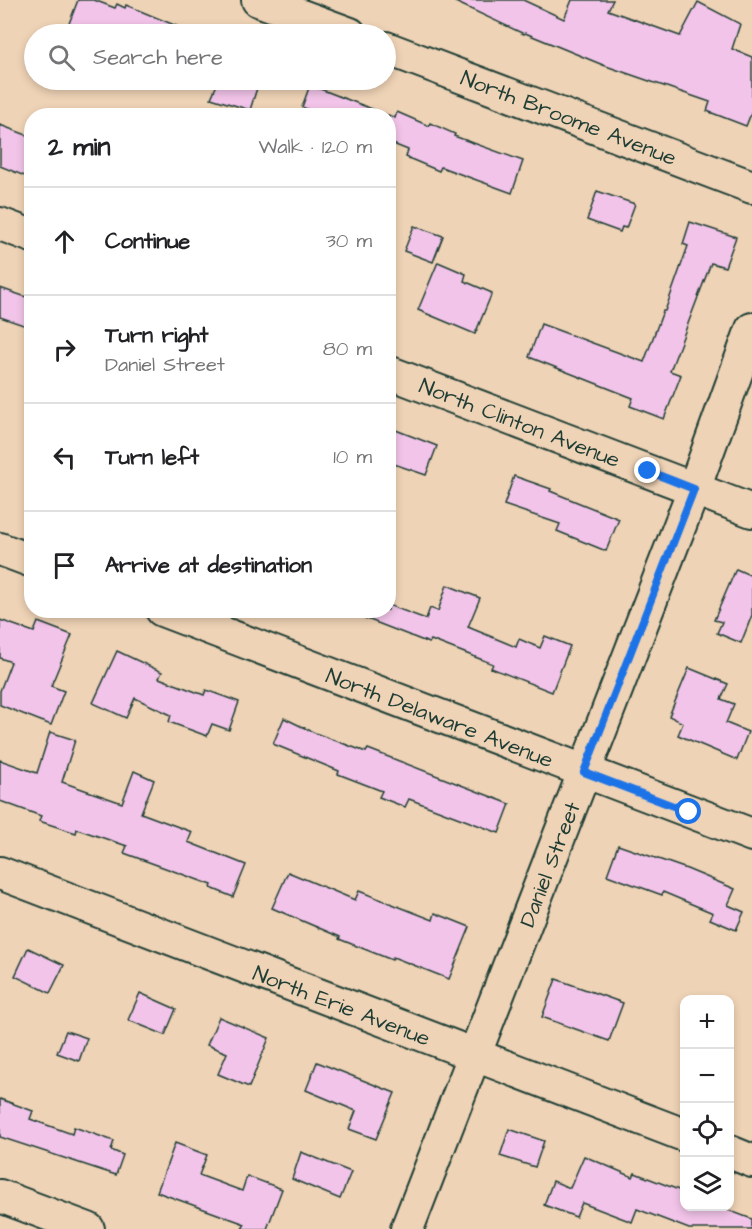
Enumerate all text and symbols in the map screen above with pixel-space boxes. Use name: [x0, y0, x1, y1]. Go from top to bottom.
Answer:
search box: [24, 24, 396, 90]
icon: search: [45, 41, 78, 74]
text: Search here: [93, 42, 223, 73]
street label: North Broome Avenue: [456, 63, 681, 174]
text: 2 min: [48, 129, 110, 165]
text: Walk · 120 m: [259, 133, 372, 161]
icon: ahead: [48, 225, 81, 258]
text: Continue: [105, 226, 190, 257]
text: 30 m: [326, 227, 372, 255]
text: Turn right: [105, 320, 208, 351]
icon: right: [48, 333, 81, 366]
text: 80 m: [323, 335, 372, 363]
text: Daniel Street: [105, 351, 225, 379]
street label: North Clinton Avenue: [415, 371, 624, 476]
icon: left: [48, 441, 81, 474]
text: Turn left: [105, 442, 199, 473]
text: 10 m: [333, 443, 372, 471]
route end: [634, 457, 660, 483]
icon: arrive: [48, 549, 81, 582]
text: Arrive at destination: [105, 550, 312, 581]
street label: North Delaware Avenue: [321, 661, 558, 776]
street label: Daniel Street: [512, 797, 589, 932]
route start: [675, 798, 701, 824]
street label: North Erie Avenue: [248, 958, 435, 1055]
map controls: [680, 995, 734, 1211]
button: +: [680, 995, 734, 1049]
button: −: [680, 1049, 734, 1103]
button: locate: [680, 1103, 734, 1157]
button: layers: [680, 1157, 734, 1211]

